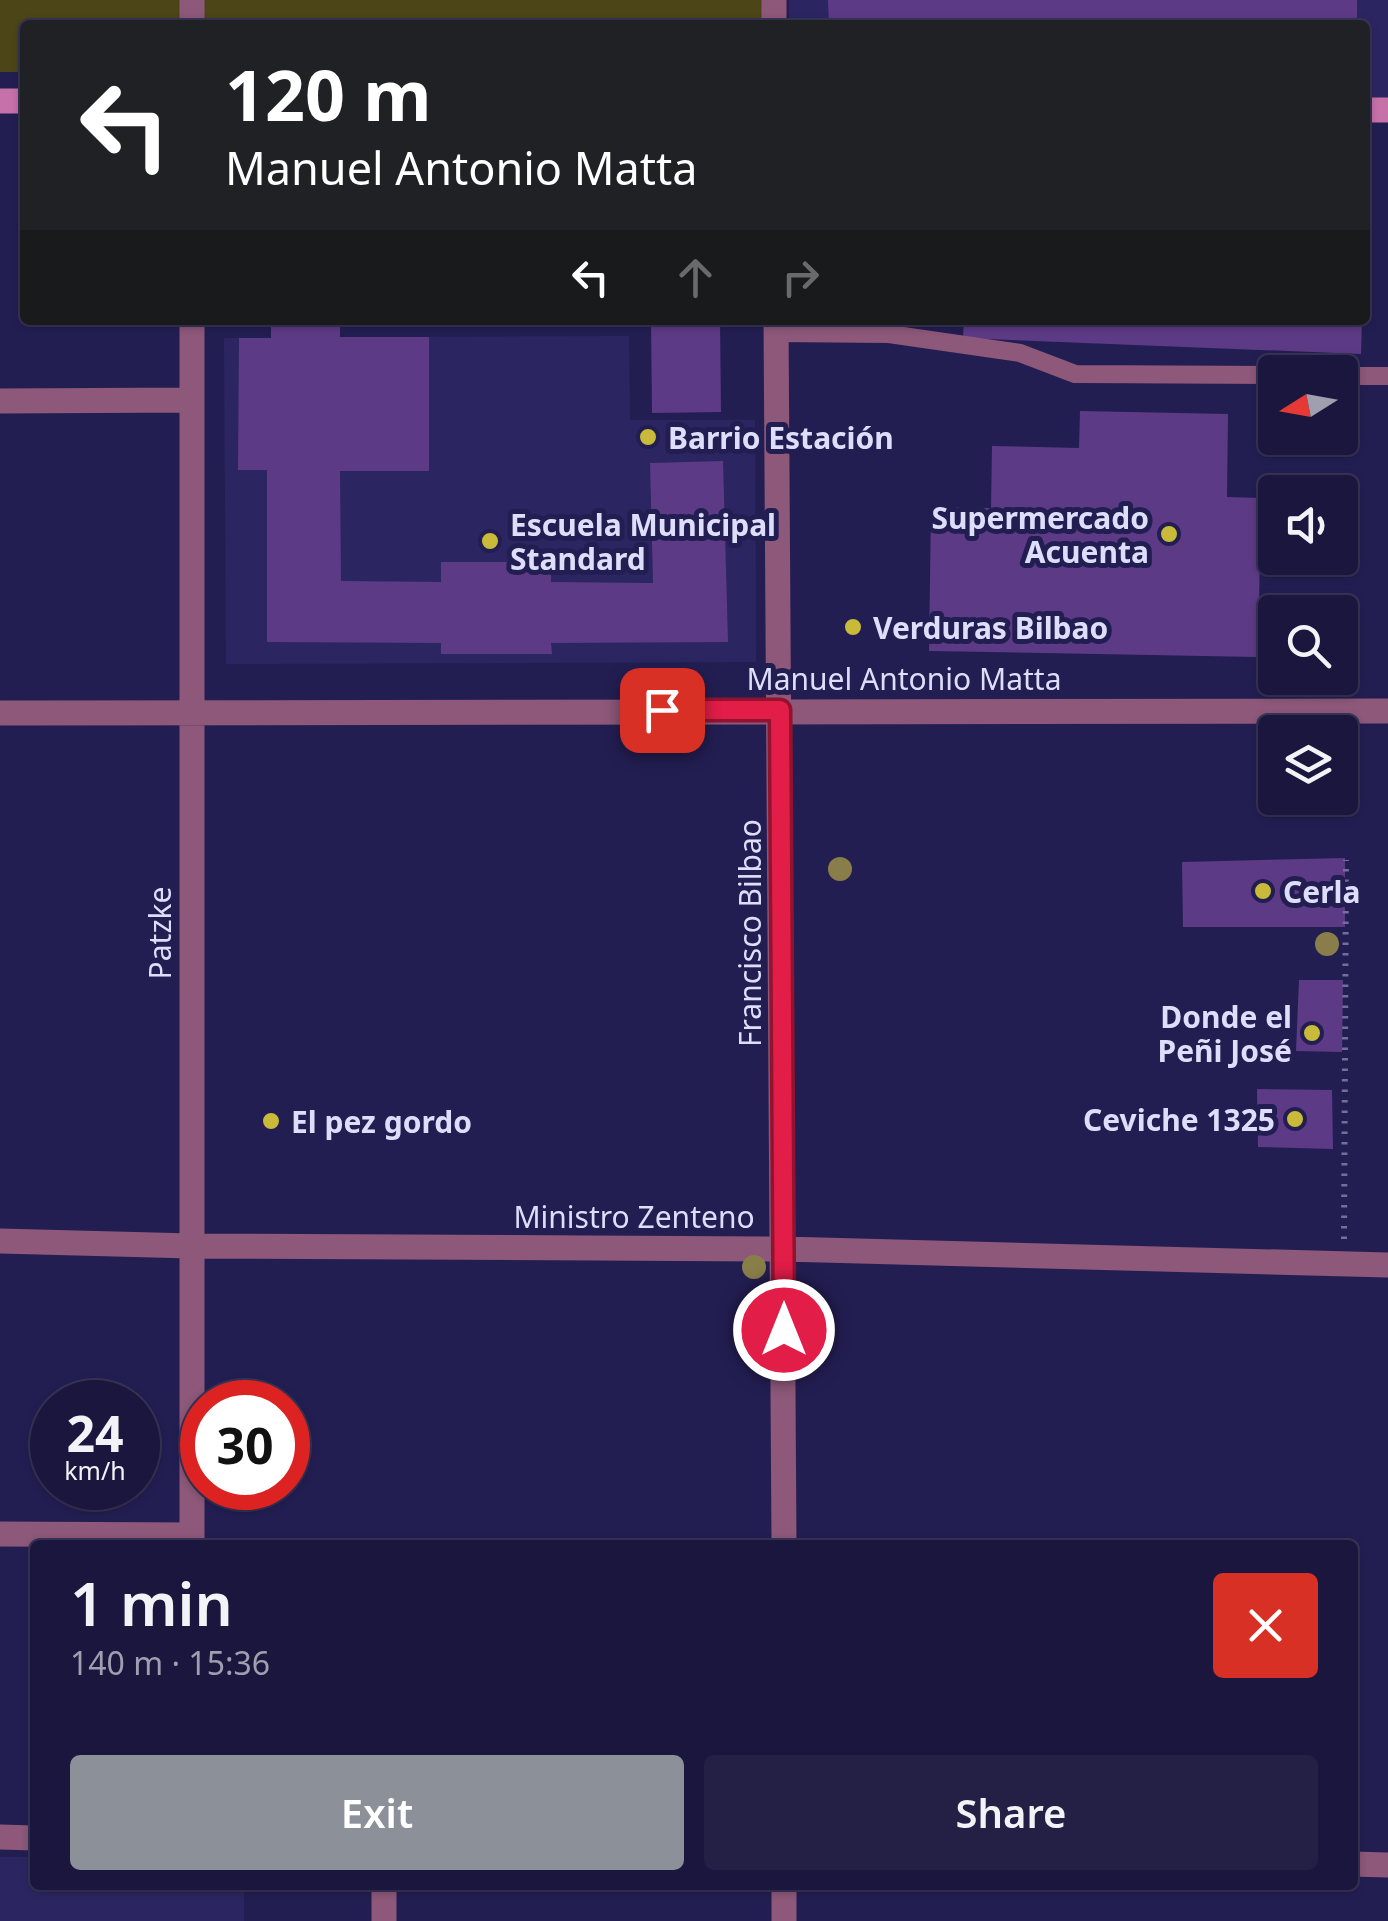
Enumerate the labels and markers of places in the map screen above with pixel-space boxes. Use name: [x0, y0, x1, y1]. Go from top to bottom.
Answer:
place label: Barrio Estación: [668, 417, 894, 458]
marker: Barrio Estación: [637, 426, 659, 448]
place label: Supermercado Acuenta: [932, 497, 1149, 572]
place label: Escuela Municipal Standard: [510, 504, 776, 579]
marker: Supermercado Acuenta: [1158, 523, 1180, 545]
marker: Escuela Municipal Standard: [479, 530, 501, 552]
place label: Verduras Bilbao: [873, 607, 1108, 648]
marker: Verduras Bilbao: [842, 616, 864, 638]
pin: [620, 668, 705, 753]
place label: Cerla: [1283, 871, 1361, 912]
marker: Cerla: [1252, 880, 1274, 902]
place label: Donde el Peñi José: [1158, 996, 1292, 1071]
marker: Donde el Peñi José: [1301, 1022, 1323, 1044]
place label: Ceviche 1325: [1083, 1099, 1275, 1140]
place label: El pez gordo: [291, 1101, 472, 1142]
marker: Ceviche 1325: [1284, 1108, 1306, 1130]
marker: El pez gordo: [260, 1110, 282, 1132]

